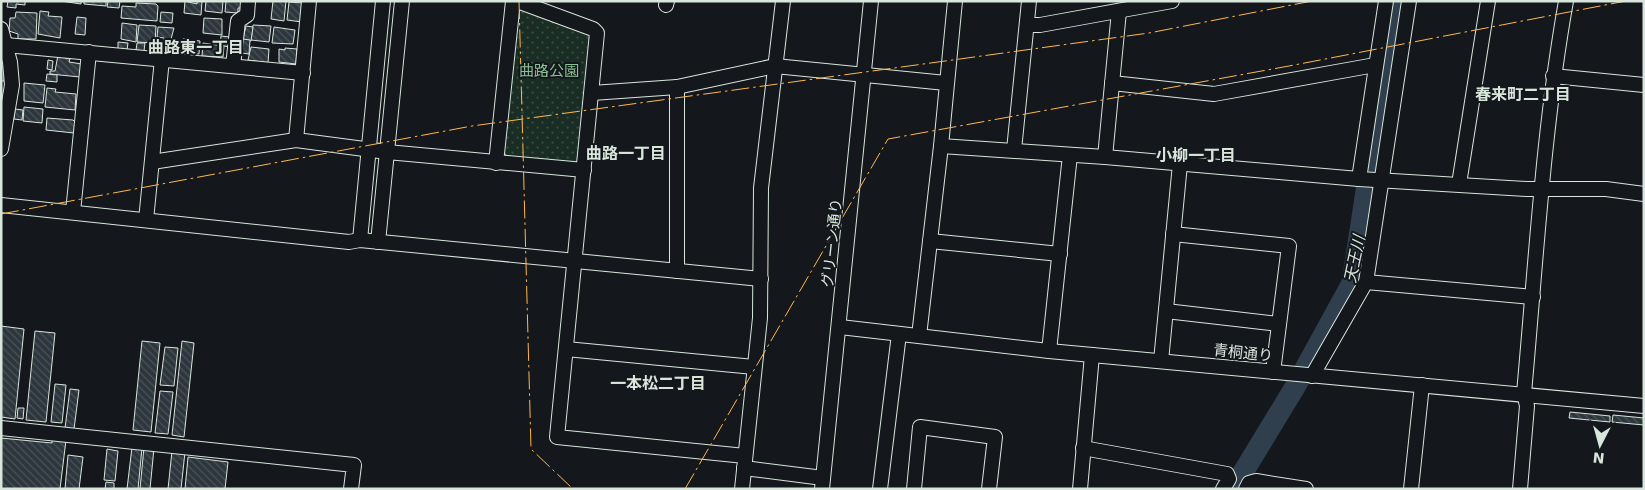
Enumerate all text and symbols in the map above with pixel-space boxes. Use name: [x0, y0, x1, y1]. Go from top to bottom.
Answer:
district label: 曲路東一丁目: [148, 38, 244, 57]
park label: 曲路公園: [519, 62, 579, 80]
district label: 春来町二丁目: [1475, 85, 1571, 104]
district label: 曲路一丁目: [586, 144, 666, 163]
district label: 小柳一丁目: [1156, 146, 1236, 165]
street label: グリーン通り: [818, 198, 846, 288]
water label: 天王川: [1340, 232, 1369, 285]
street label: 青桐通り: [1212, 341, 1274, 365]
district label: 一本松二丁目: [610, 374, 706, 393]
north arrow: [1575, 420, 1625, 470]
text: N: [1592, 449, 1605, 466]

